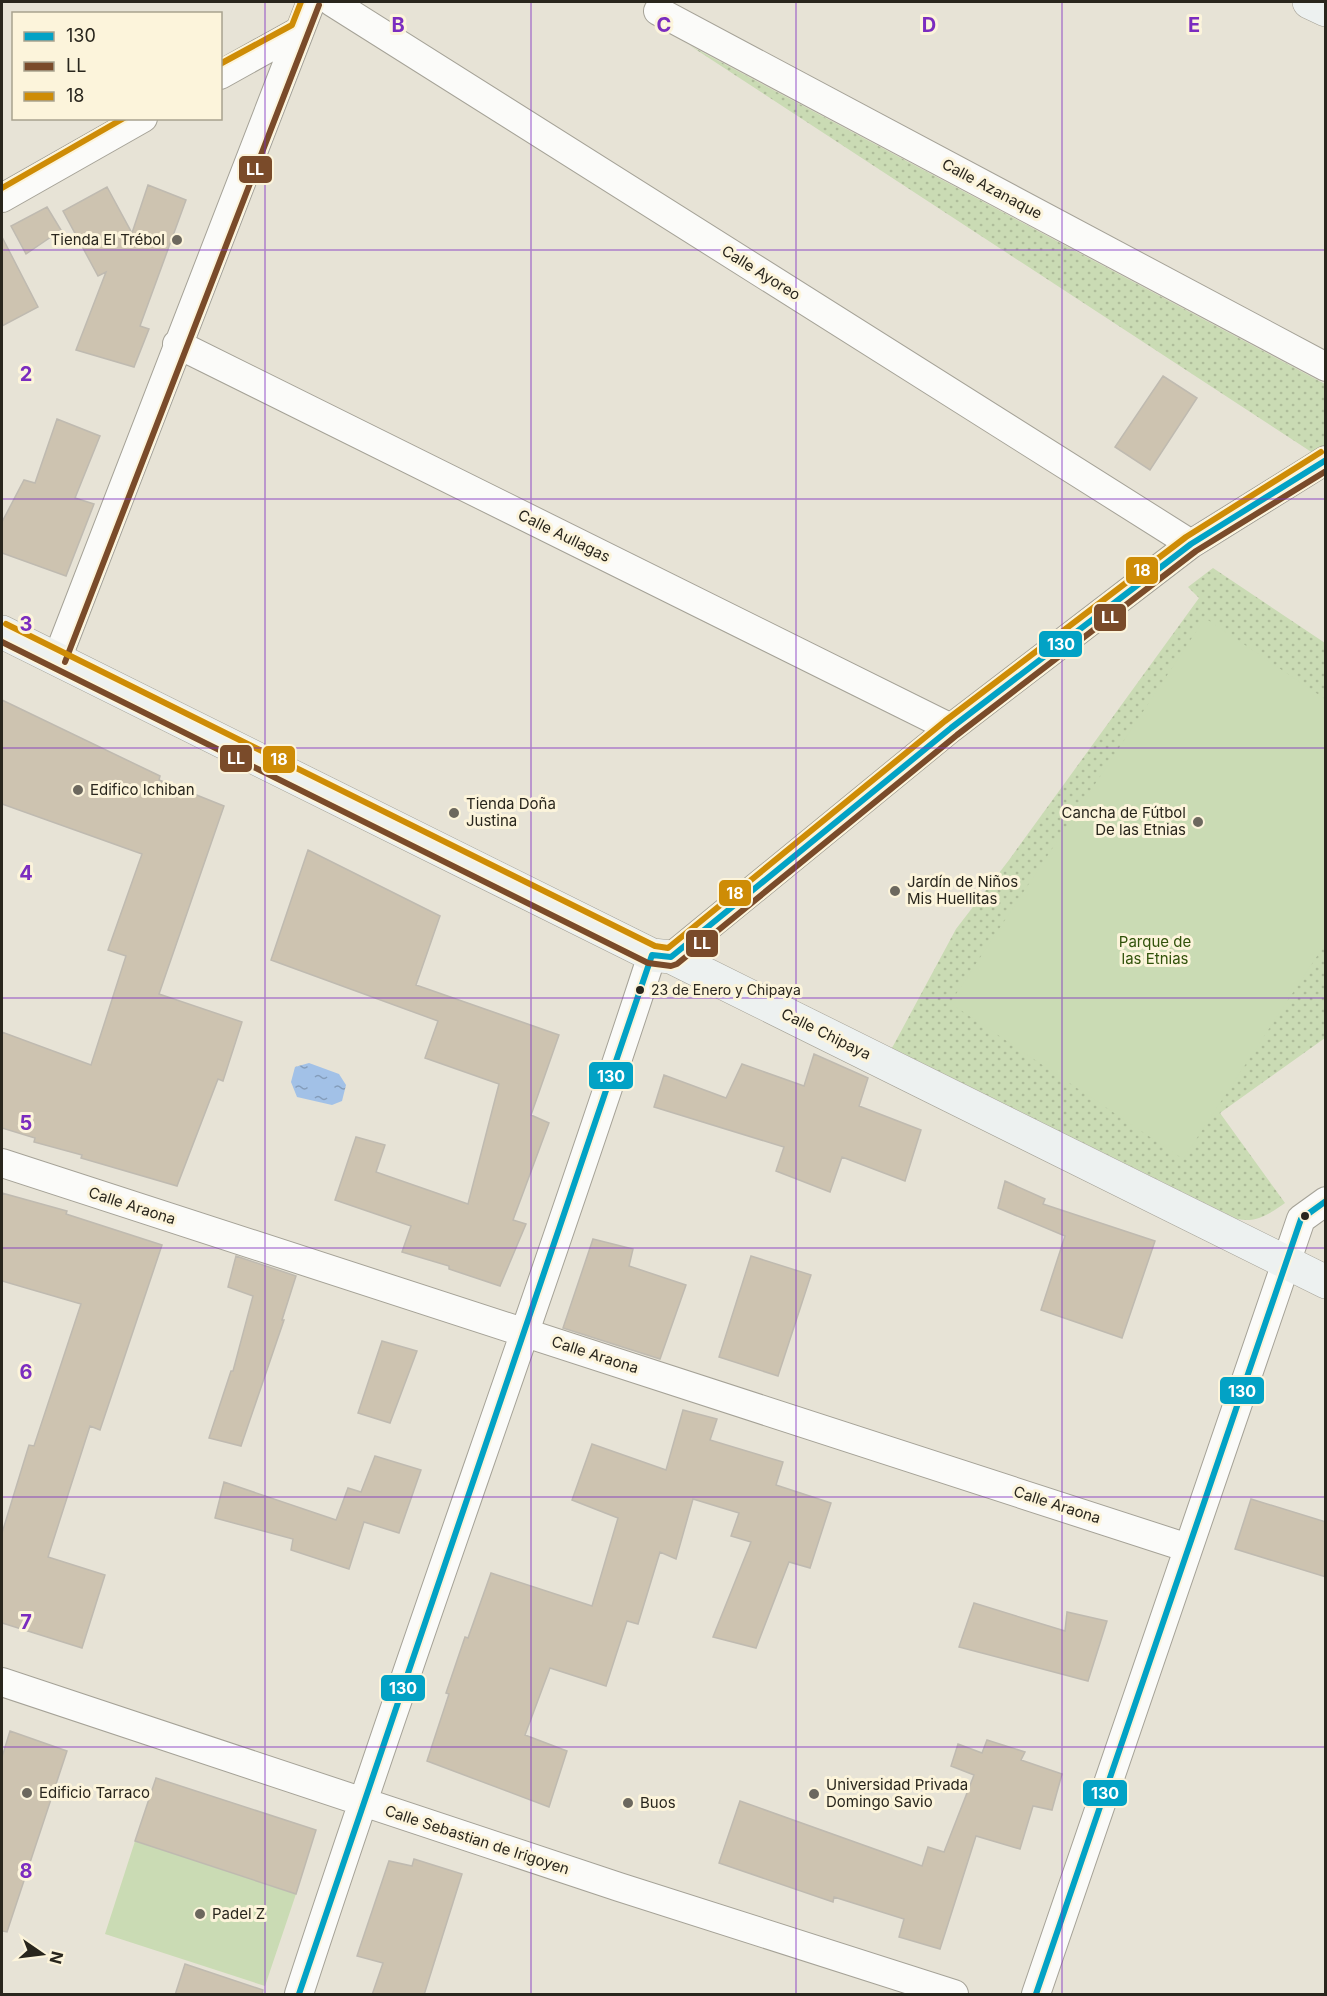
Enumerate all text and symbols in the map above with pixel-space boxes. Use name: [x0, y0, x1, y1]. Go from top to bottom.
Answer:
legend: [12, 12, 222, 120]
text: B: [391, 13, 405, 37]
text: C: [657, 13, 671, 37]
text: D: [922, 13, 936, 37]
text: E: [1188, 13, 1200, 37]
text: 130: [66, 25, 96, 46]
text: LL: [66, 55, 86, 76]
text: 18: [66, 85, 84, 106]
street label: Calle Azanaque: [939, 154, 1046, 223]
line badge: LL: [238, 155, 273, 184]
text: LL: [246, 159, 264, 179]
place label: Tienda El Trébol: [51, 230, 165, 249]
marker: Tienda El Trébol: [170, 233, 184, 247]
street label: Calle Ayoreo: [718, 241, 804, 304]
text: 2: [20, 362, 32, 386]
street label: Calle Aullagas: [515, 505, 613, 566]
line badge: 18: [1125, 556, 1159, 585]
text: 18: [1133, 560, 1151, 580]
line badge: LL: [1093, 603, 1127, 632]
text: LL: [1101, 607, 1119, 627]
text: 3: [20, 612, 32, 636]
line badge: 130: [1038, 630, 1083, 658]
text: 130: [1047, 634, 1075, 654]
line badge: LL: [219, 744, 253, 773]
line badge: 18: [262, 745, 296, 774]
text: LL: [227, 748, 245, 768]
text: 18: [270, 749, 288, 769]
place label: Edifico Ichiban: [90, 780, 195, 799]
marker: Edifico Ichiban: [71, 783, 85, 797]
place label: Tienda Doña Justina: [466, 794, 556, 830]
place label: Cancha de Fútbol De las Etnias: [1062, 803, 1186, 839]
marker: Tienda Doña Justina: [447, 806, 461, 820]
marker: Cancha de Fútbol De las Etnias: [1191, 815, 1205, 829]
text: 4: [19, 861, 33, 885]
place label: Jardín de Niños Mis Huellitas: [907, 872, 1018, 908]
line badge: 18: [718, 879, 752, 907]
text: 18: [726, 883, 744, 903]
marker: Jardín de Niños Mis Huellitas: [888, 884, 902, 898]
line badge: LL: [685, 929, 719, 958]
park label: Parque de las Etnias: [1119, 932, 1191, 968]
text: LL: [693, 933, 711, 953]
place label: 23 de Enero y Chipaya: [651, 981, 801, 998]
marker: 23 de Enero y Chipaya: [634, 984, 646, 996]
street label: Calle Chipaya: [778, 1004, 874, 1063]
line badge: 130: [588, 1061, 634, 1090]
text: 130: [597, 1066, 625, 1086]
text: 5: [20, 1111, 32, 1135]
street label: Calle Araona: [86, 1183, 178, 1229]
unlabelled marker: [1299, 1210, 1311, 1222]
street label: Calle Araona: [549, 1332, 641, 1378]
text: 6: [20, 1360, 33, 1384]
line badge: 130: [1219, 1376, 1265, 1405]
text: 130: [1228, 1381, 1256, 1401]
street label: Calle Araona: [1011, 1482, 1103, 1528]
text: 7: [20, 1610, 32, 1634]
line badge: 130: [380, 1674, 426, 1702]
text: 130: [389, 1678, 417, 1698]
place label: Universidad Privada Domingo Savio: [826, 1775, 968, 1811]
line badge: 130: [1082, 1779, 1128, 1807]
place label: Edificio Tarraco: [39, 1783, 150, 1802]
text: 130: [1091, 1783, 1119, 1803]
marker: Edificio Tarraco: [20, 1786, 34, 1800]
marker: Universidad Privada Domingo Savio: [807, 1787, 821, 1801]
place label: Buos: [640, 1793, 676, 1812]
marker: Buos: [621, 1796, 635, 1810]
street label: Calle Sebastian de Irigoyen: [382, 1801, 572, 1878]
text: 8: [19, 1859, 33, 1883]
place label: Padel Z: [212, 1904, 265, 1923]
marker: Padel Z: [193, 1907, 207, 1921]
north arrow: [12, 1924, 72, 1984]
text: N: [45, 1949, 68, 1966]

